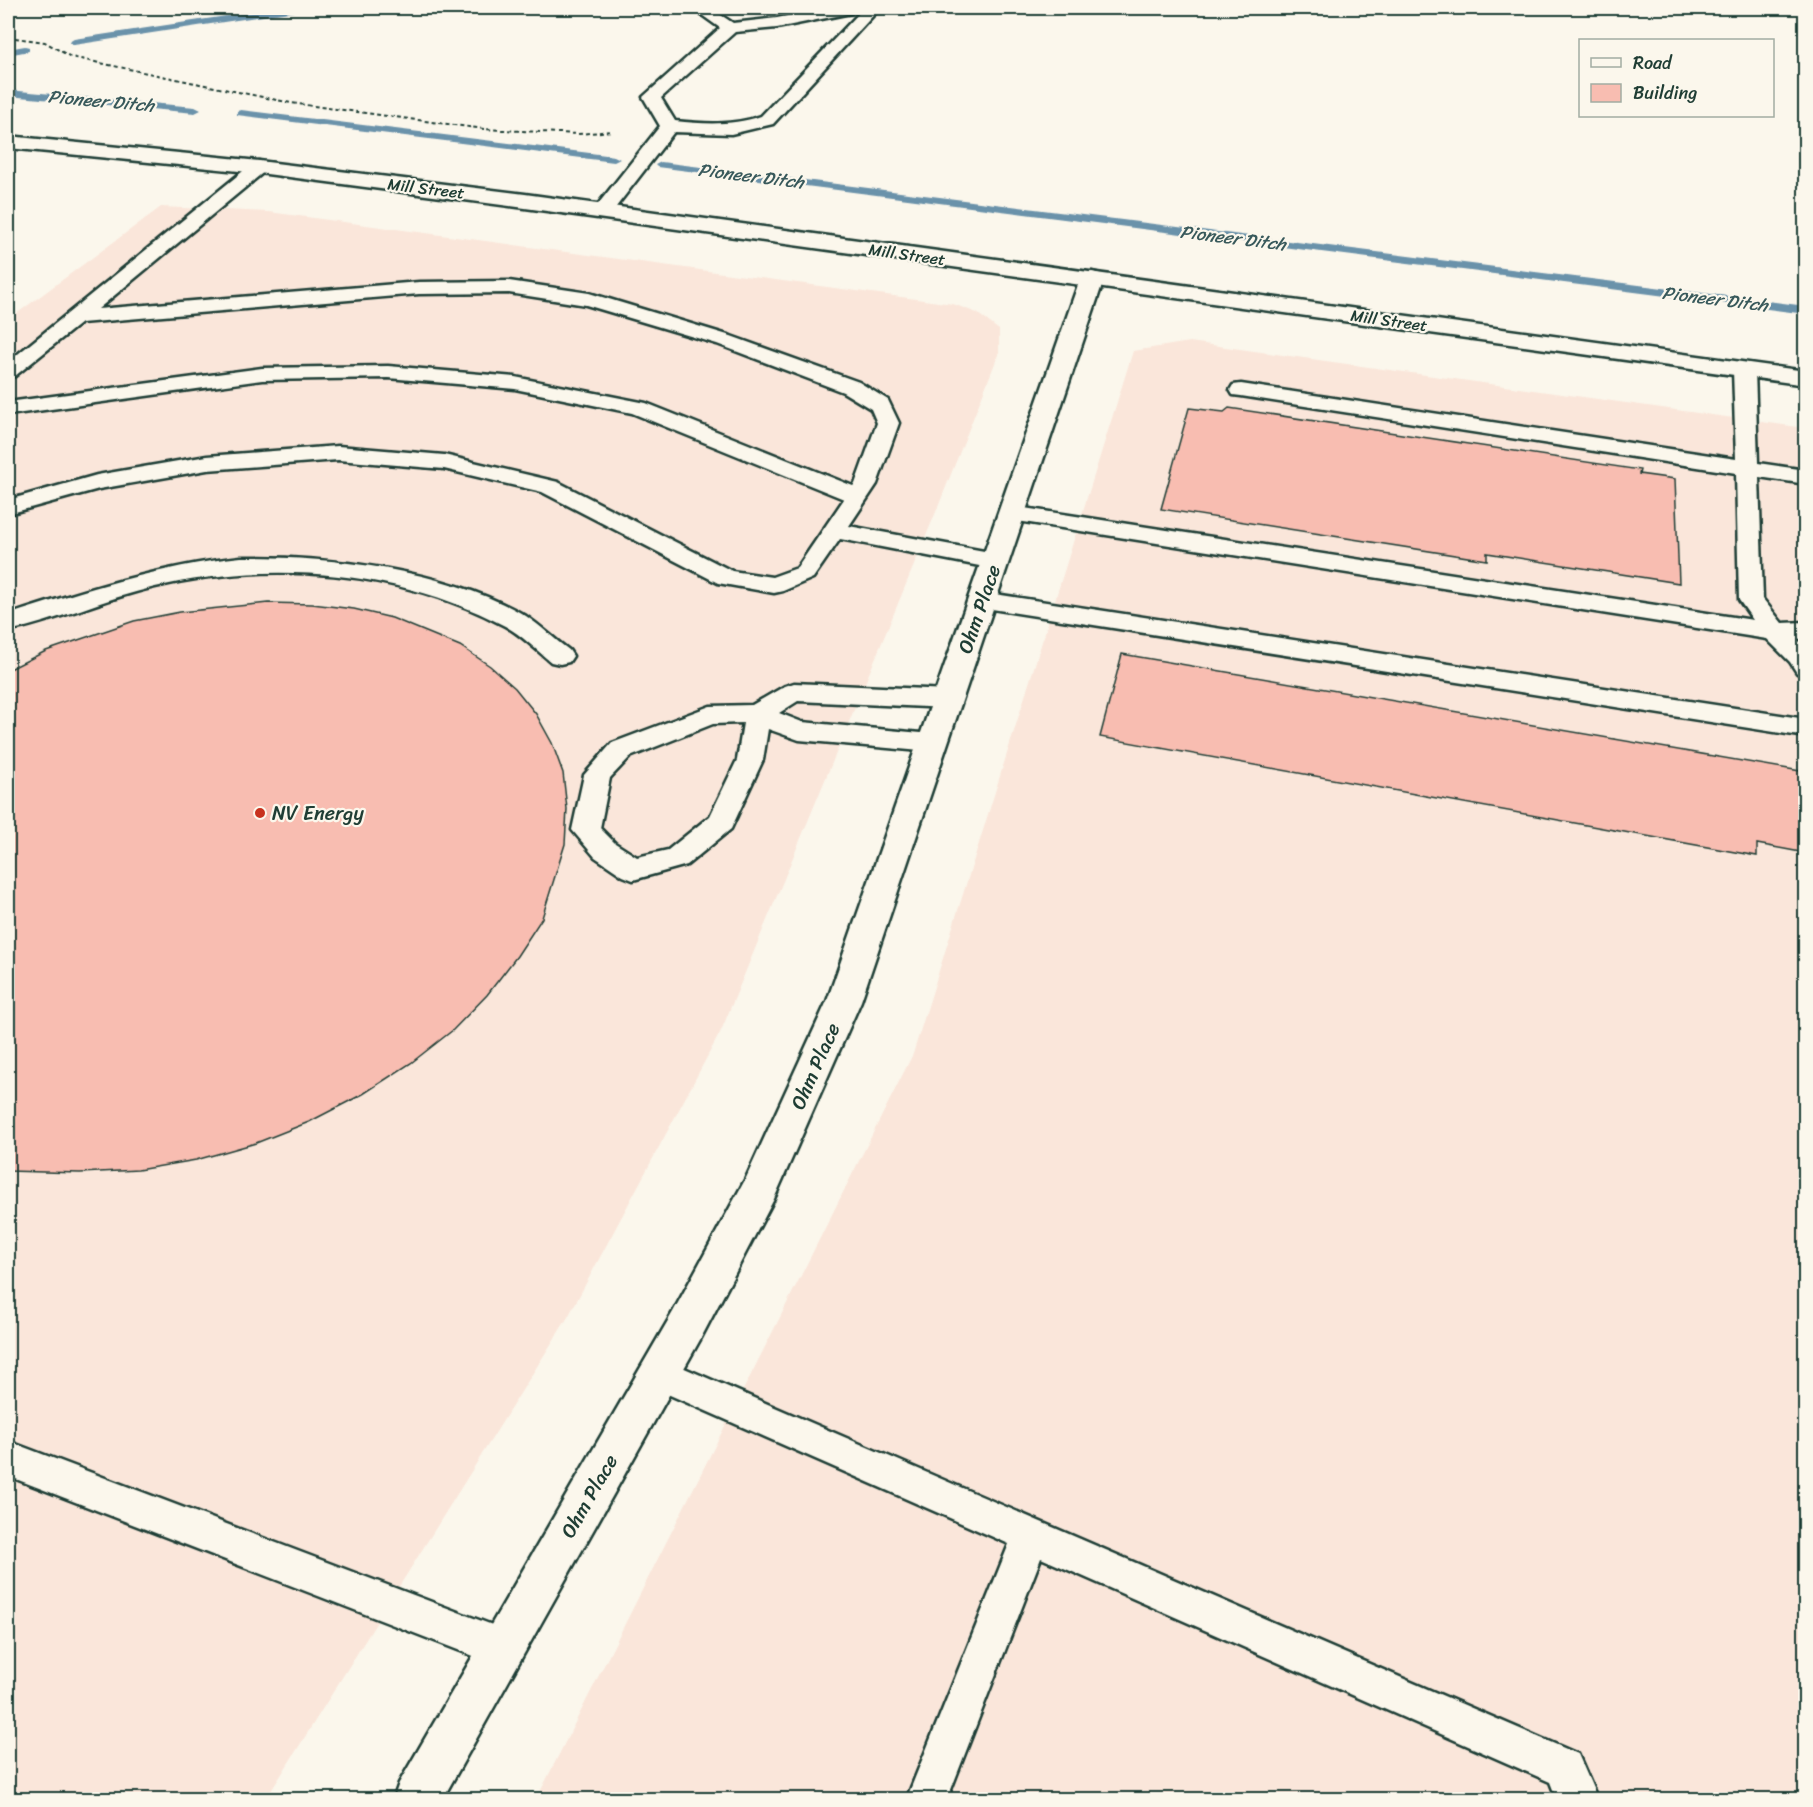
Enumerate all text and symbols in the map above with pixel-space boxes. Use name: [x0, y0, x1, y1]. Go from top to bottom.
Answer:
legend: [1579, 39, 1774, 117]
text: Road: [1633, 47, 1673, 79]
text: Building: [1633, 77, 1697, 109]
water label: Pioneer Ditch: [47, 80, 157, 122]
water label: Pioneer Ditch: [696, 154, 807, 199]
street label: Mill Street: [386, 169, 466, 208]
water label: Pioneer Ditch: [1178, 216, 1289, 261]
street label: Mill Street: [867, 235, 947, 274]
water label: Pioneer Ditch: [1660, 277, 1771, 322]
street label: Mill Street: [1349, 301, 1429, 340]
street label: Ohm Place: [948, 560, 1011, 658]
place label: NV Energy: [272, 796, 364, 831]
marker: NV Energy: [253, 806, 267, 820]
street label: Ohm Place: [781, 1017, 850, 1115]
street label: Ohm Place: [551, 1448, 628, 1545]

